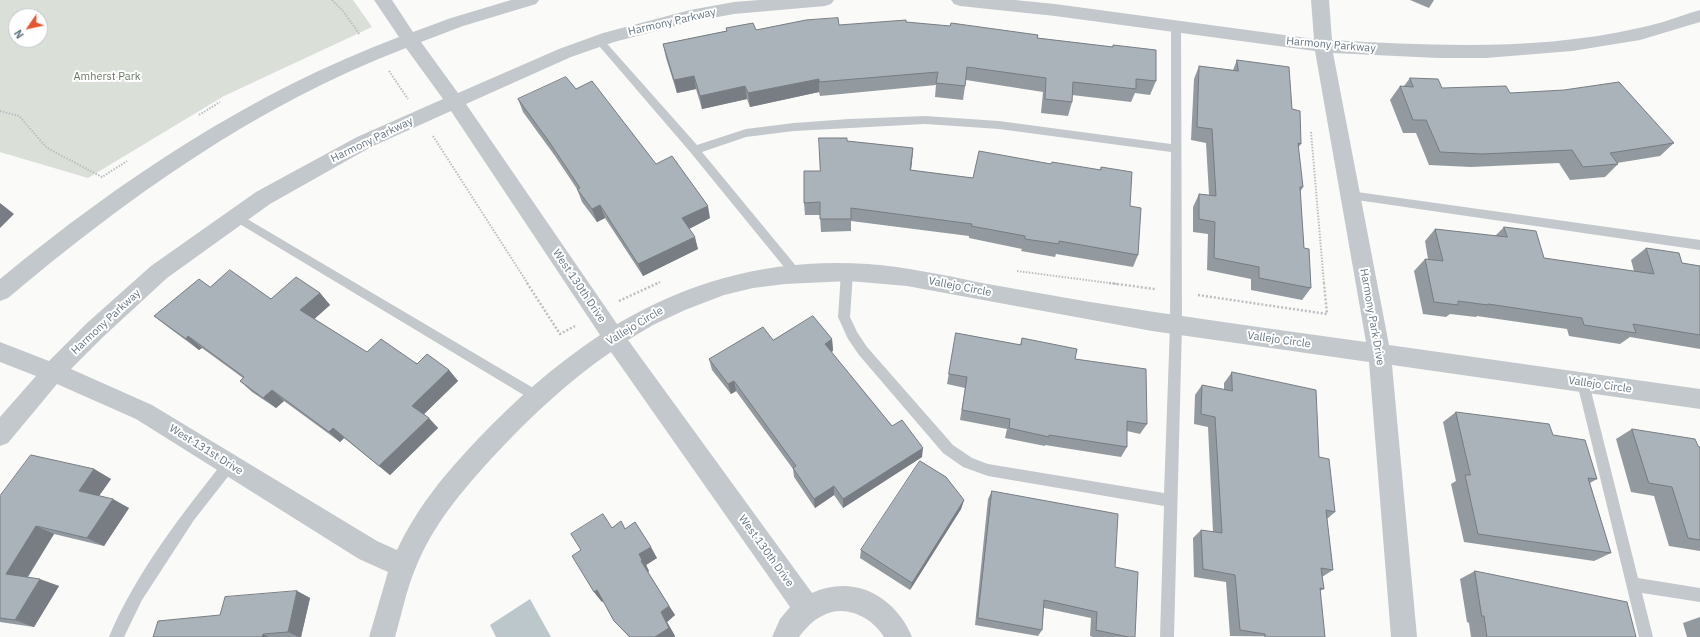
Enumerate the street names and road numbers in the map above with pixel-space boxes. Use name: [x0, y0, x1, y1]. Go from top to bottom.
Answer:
street label: Harmony Parkway: [627, 5, 717, 39]
street label: Harmony Parkway: [1286, 35, 1376, 55]
street label: Harmony Parkway: [329, 114, 415, 166]
street label: West 130th Drive: [550, 247, 608, 325]
street label: Harmony Park Drive: [1357, 268, 1387, 366]
street label: Vallejo Circle: [927, 274, 993, 300]
street label: Harmony Parkway: [69, 287, 143, 357]
street label: Vallejo Circle: [604, 304, 666, 348]
street label: Vallejo Circle: [1246, 329, 1312, 351]
street label: Vallejo Circle: [1567, 374, 1633, 396]
street label: West 131st Drive: [167, 422, 245, 478]
street label: West 130th Drive: [736, 513, 796, 589]

